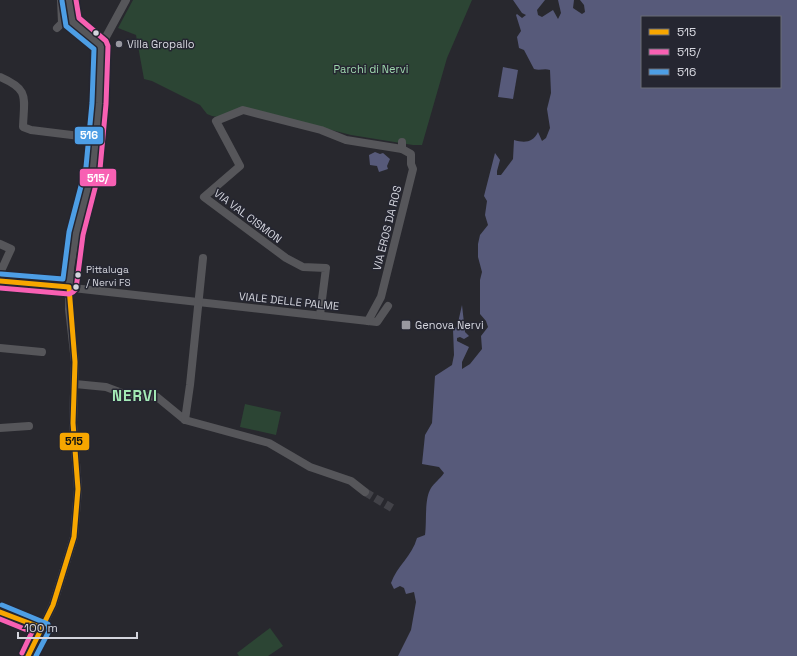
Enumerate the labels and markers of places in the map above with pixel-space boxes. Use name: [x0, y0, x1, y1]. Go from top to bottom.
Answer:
unlabelled marker: [91, 28, 101, 38]
place label: Villa Gropallo: [127, 37, 195, 51]
marker: Villa Gropallo: [114, 39, 124, 49]
place label: Pittaluga / Nervi FS: [86, 263, 131, 289]
marker: Pittaluga / Nervi FS: [73, 270, 83, 280]
unlabelled marker: [71, 282, 81, 292]
place label: Genova Nervi: [415, 318, 484, 332]
marker: Genova Nervi: [400, 319, 412, 331]

